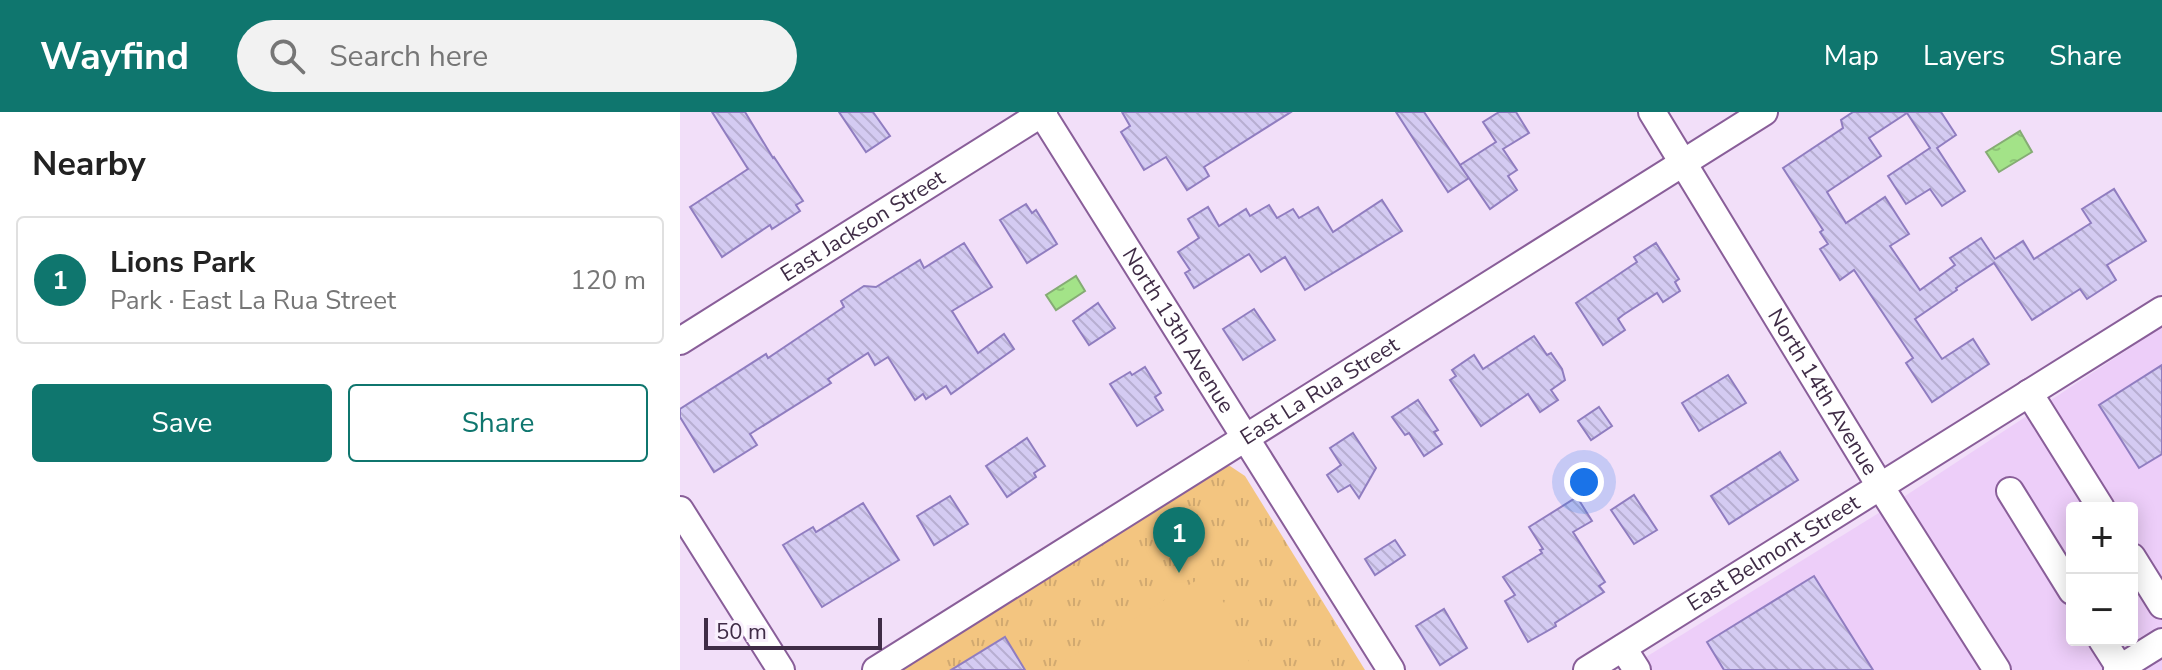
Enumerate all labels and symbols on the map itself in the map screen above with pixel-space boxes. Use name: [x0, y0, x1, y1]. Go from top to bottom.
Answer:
street label: East Jackson Street: [775, 163, 951, 289]
street label: North 13th Avenue: [1115, 242, 1241, 419]
street label: North 14th Avenue: [1760, 303, 1885, 481]
street label: East La Rua Street: [1235, 330, 1405, 452]
your location: [1564, 462, 1604, 502]
street label: East Belmont Street: [1681, 488, 1866, 619]
pin: 1: [1153, 507, 1205, 573]
scale bar: [704, 614, 882, 650]

